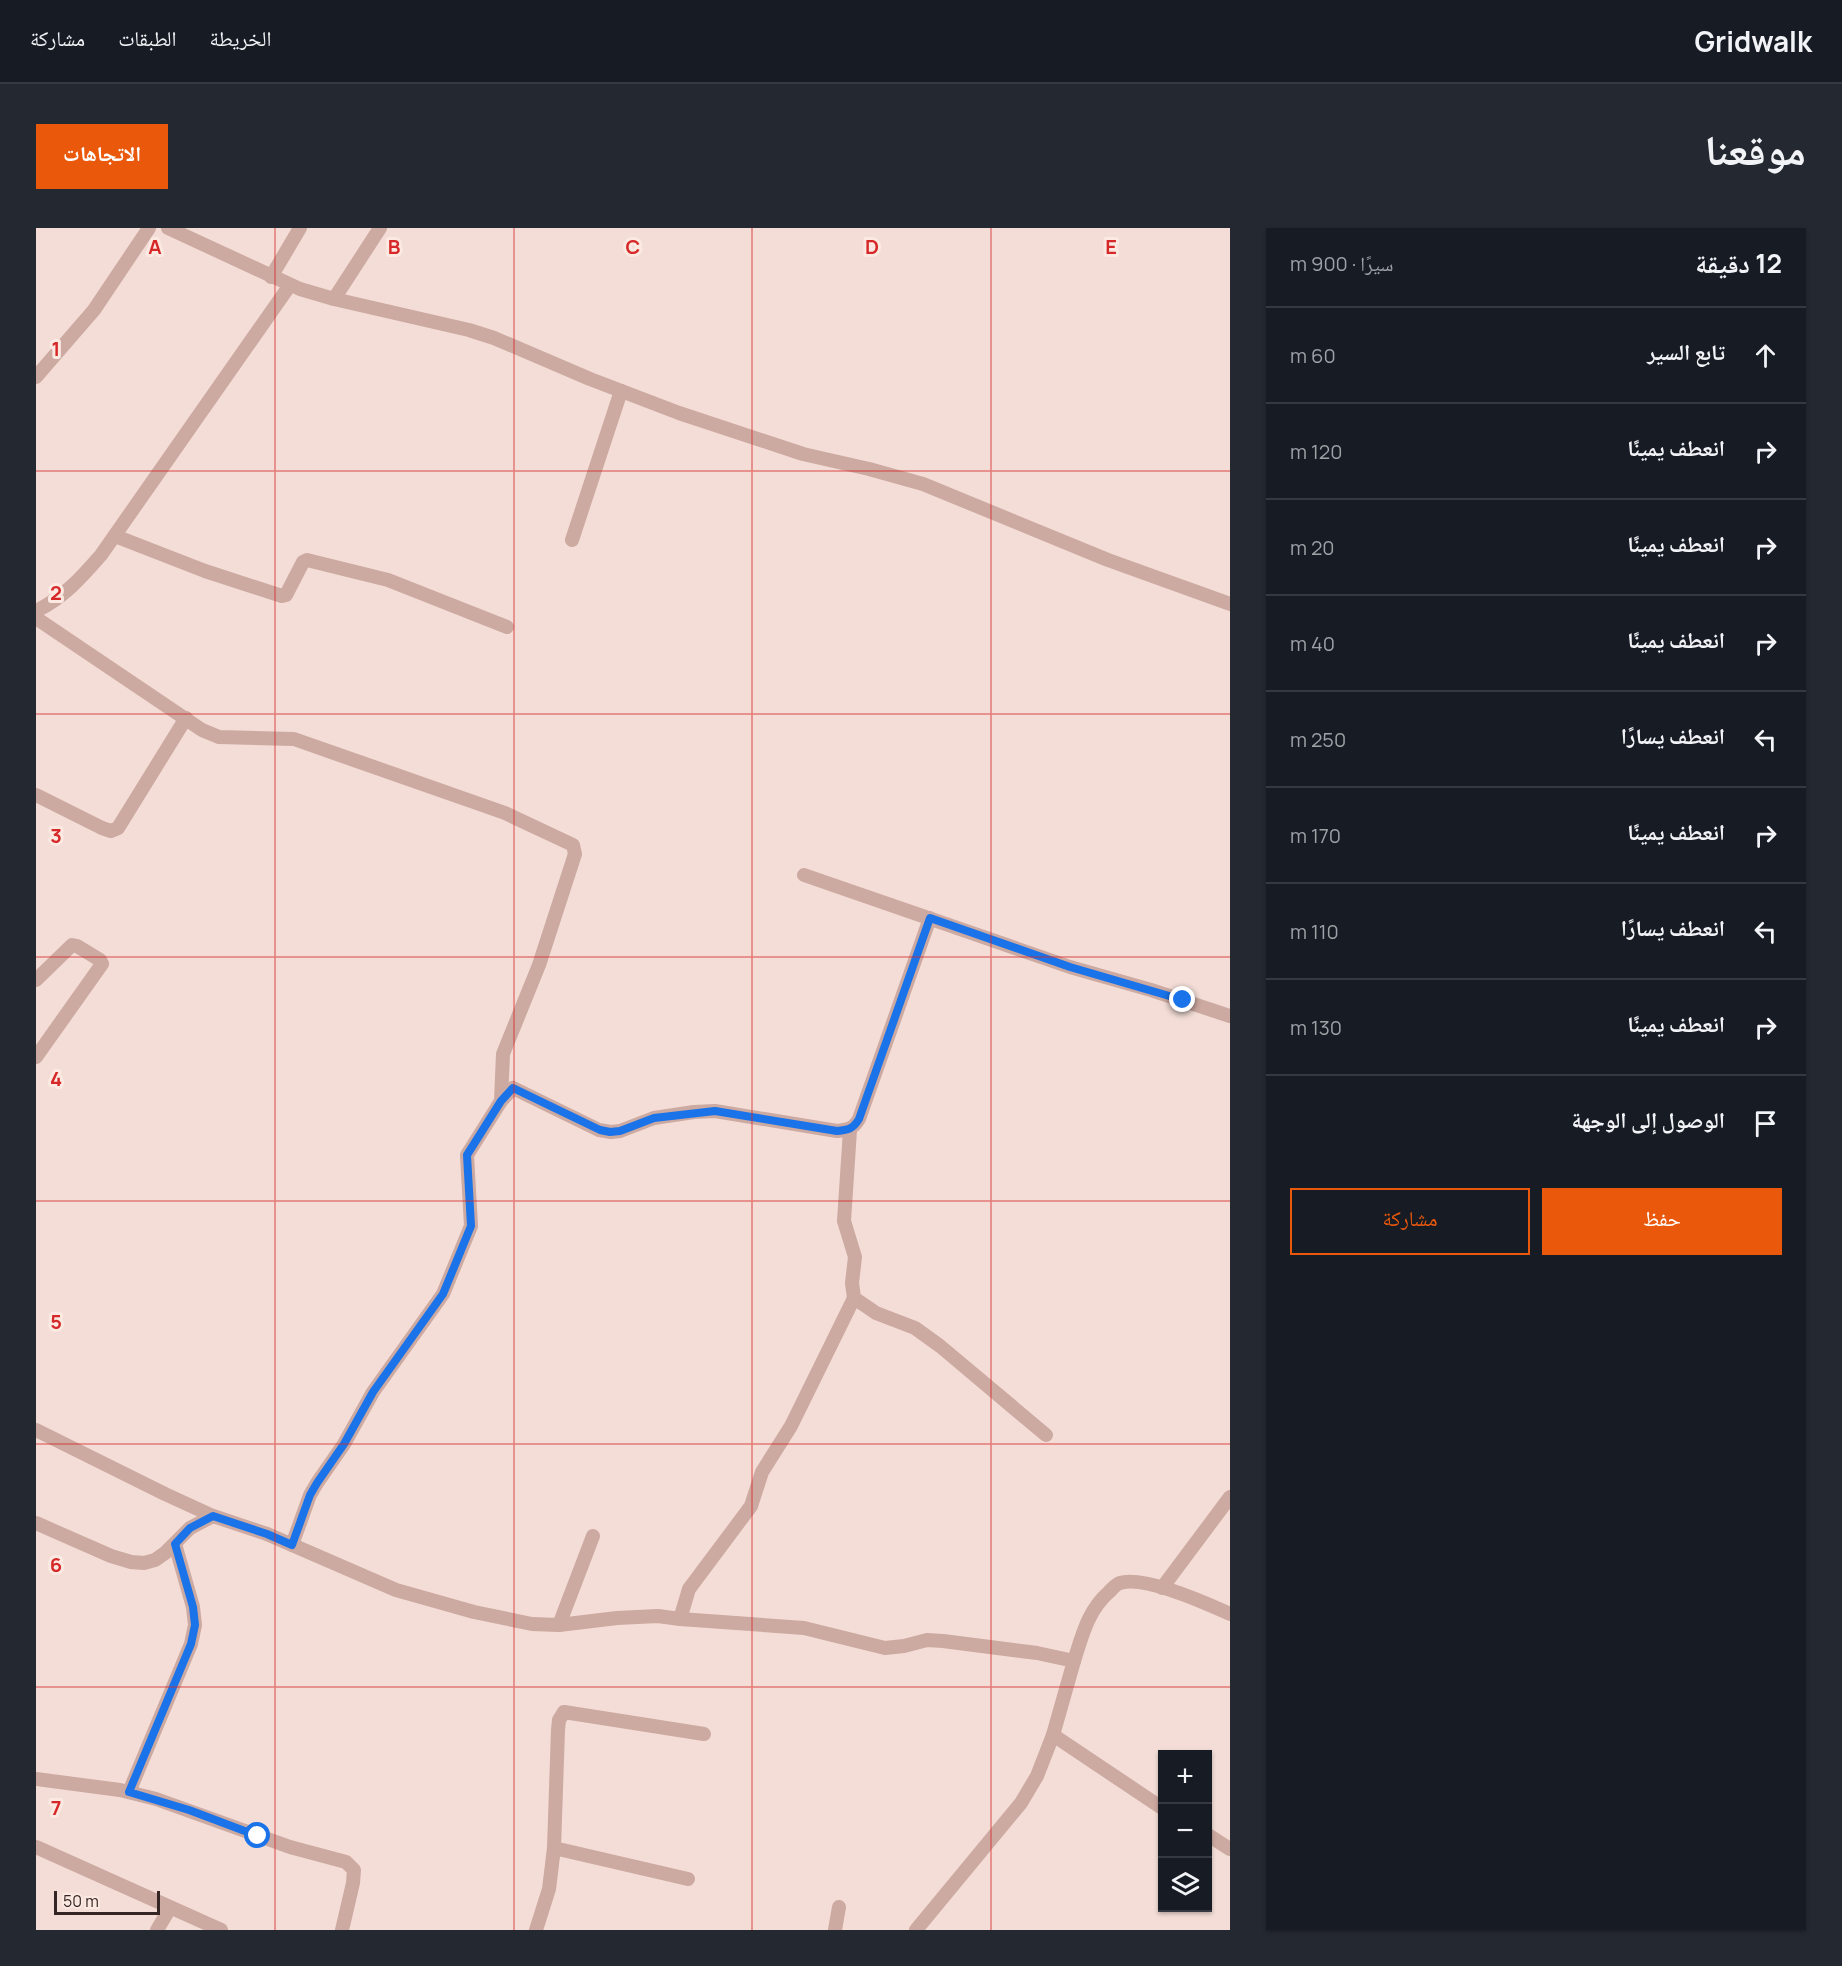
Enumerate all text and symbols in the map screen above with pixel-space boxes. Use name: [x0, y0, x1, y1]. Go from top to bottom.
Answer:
text: Gridwalk: [1695, 22, 1812, 60]
text: مشاركة: [30, 24, 85, 52]
text: الطبقات: [118, 24, 177, 52]
text: الخريطة: [210, 24, 271, 52]
text: موقعنا: [1705, 120, 1806, 178]
button: الاتجاهات: [36, 124, 168, 189]
text: A: [148, 233, 162, 260]
text: B: [388, 233, 401, 260]
text: C: [626, 233, 640, 260]
text: D: [865, 233, 879, 260]
text: E: [1105, 233, 1117, 260]
text: 12 دقيقة: [1695, 245, 1782, 281]
text: سيرًا · 900 m: [1290, 250, 1394, 277]
text: 1: [52, 335, 60, 362]
text: تابع السير: [1647, 337, 1725, 367]
icon: ahead: [1749, 339, 1782, 372]
text: 60 m: [1290, 342, 1336, 369]
text: انعطف يمينًا: [1627, 433, 1725, 463]
icon: right: [1749, 435, 1782, 468]
text: 120 m: [1290, 438, 1342, 465]
text: انعطف يمينًا: [1627, 529, 1725, 559]
icon: right: [1749, 531, 1782, 564]
text: 20 m: [1290, 534, 1335, 561]
text: 2: [50, 579, 62, 606]
text: انعطف يمينًا: [1627, 625, 1725, 655]
icon: right: [1749, 627, 1782, 660]
text: 40 m: [1290, 630, 1335, 657]
text: انعطف يسارًا: [1621, 721, 1725, 751]
icon: left: [1749, 723, 1782, 756]
text: 250 m: [1290, 726, 1346, 753]
text: انعطف يمينًا: [1627, 817, 1725, 847]
icon: right: [1749, 819, 1782, 852]
text: 3: [50, 822, 62, 849]
text: 170 m: [1290, 822, 1341, 849]
text: انعطف يسارًا: [1621, 913, 1725, 943]
icon: left: [1749, 915, 1782, 948]
text: 110 m: [1290, 918, 1339, 945]
route end: [1169, 986, 1195, 1012]
text: انعطف يمينًا: [1627, 1009, 1725, 1039]
icon: right: [1749, 1011, 1782, 1044]
text: 130 m: [1290, 1014, 1342, 1041]
text: 4: [50, 1065, 62, 1092]
text: الوصول إلى الوجهة: [1572, 1105, 1725, 1135]
icon: arrive: [1749, 1107, 1782, 1140]
button: مشاركة: [1290, 1188, 1530, 1255]
button: حفظ: [1542, 1188, 1782, 1255]
text: 5: [50, 1308, 62, 1335]
text: 6: [50, 1551, 62, 1578]
map controls: [1158, 1750, 1212, 1912]
button: +: [1158, 1750, 1212, 1804]
text: 7: [51, 1794, 61, 1821]
button: −: [1158, 1804, 1212, 1858]
route start: [244, 1822, 270, 1848]
button: layers: [1158, 1858, 1212, 1912]
scale bar: [54, 1888, 160, 1916]
text: 50 m: [63, 1890, 99, 1912]

